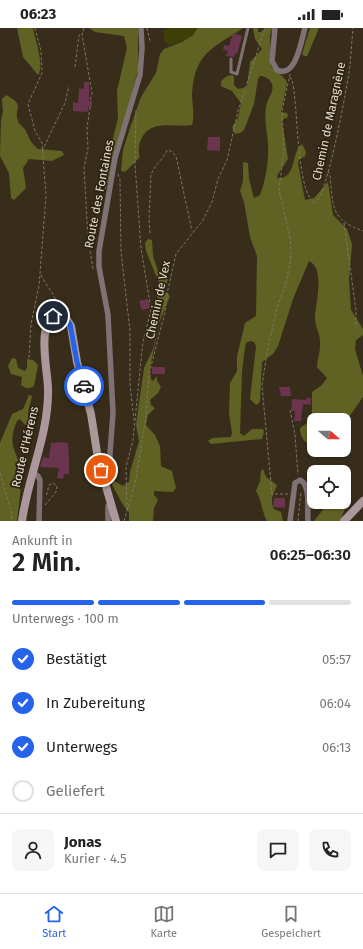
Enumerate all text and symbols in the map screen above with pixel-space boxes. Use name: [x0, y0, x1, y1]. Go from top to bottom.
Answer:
text: 06:23: [20, 5, 56, 23]
street label: Chemin de Maragnène: [310, 60, 348, 182]
street label: Route des Fontaines: [82, 138, 116, 249]
street label: Chemin de Vex: [143, 259, 173, 340]
pin: [36, 299, 70, 333]
icon: home: [42, 305, 64, 327]
courier: [64, 366, 104, 406]
icon: car: [73, 375, 95, 397]
street label: Route d'Hérens: [9, 405, 41, 489]
north arrow: [307, 413, 351, 457]
map controls: [307, 413, 351, 509]
pin: [84, 453, 118, 487]
icon: bag: [90, 459, 112, 481]
button: locate: [307, 465, 351, 509]
text: Ankunft in: [12, 533, 73, 548]
text: 06:25–06:30: [270, 546, 351, 564]
text: 2 Min.: [12, 547, 81, 578]
text: Unterwegs · 100 m: [12, 611, 119, 626]
icon: check: [12, 648, 34, 670]
text: Bestätigt: [46, 650, 107, 668]
text: 05:57: [322, 652, 351, 667]
icon: check: [12, 692, 34, 714]
text: In Zubereitung: [46, 694, 145, 712]
text: 06:04: [320, 696, 351, 711]
icon: check: [12, 736, 34, 758]
text: Unterwegs: [46, 738, 118, 756]
text: 06:13: [322, 740, 351, 755]
text: Geliefert: [46, 782, 105, 800]
button: person: [12, 829, 54, 871]
button: chat: [257, 829, 299, 871]
button: phone: [309, 829, 351, 871]
text: Jonas: [64, 833, 102, 851]
text: Kurier · 4.5: [64, 851, 127, 866]
tab: Start: [42, 903, 66, 940]
tab: Karte: [151, 903, 177, 940]
tab: Gespeichert: [261, 903, 321, 940]

